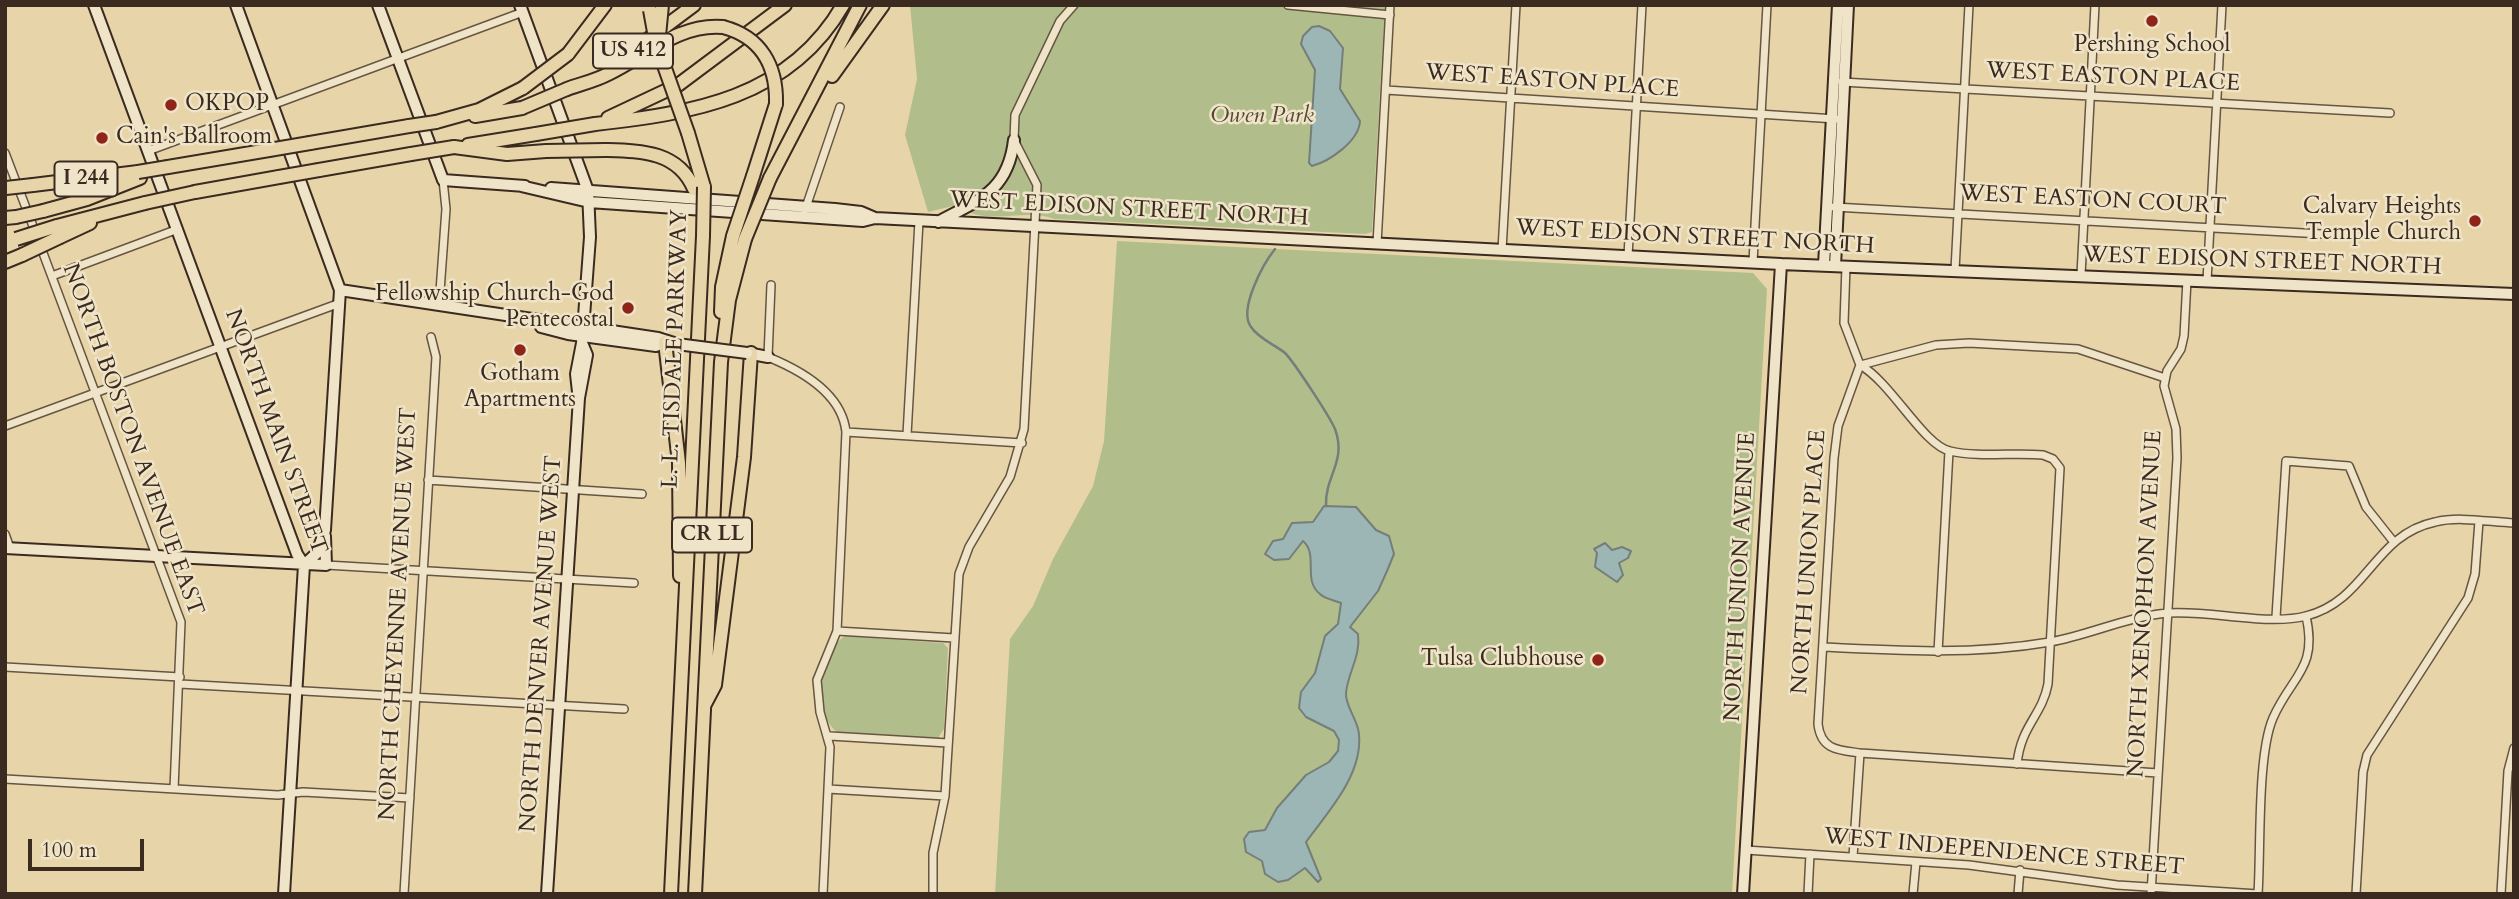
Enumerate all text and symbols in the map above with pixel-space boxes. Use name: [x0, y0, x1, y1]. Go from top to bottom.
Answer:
marker: Pershing School: [2144, 13, 2160, 29]
place label: Pershing School: [2074, 32, 2230, 60]
road number: US 412: [593, 34, 673, 68]
street label: WEST EASTON PLACE: [1985, 58, 2241, 98]
street label: WEST EASTON PLACE: [1424, 59, 1680, 105]
place label: OKPOP: [185, 91, 269, 119]
marker: OKPOP: [163, 97, 179, 113]
park label: Owen Park: [1210, 103, 1314, 131]
place label: Cain's Ballroom: [116, 124, 272, 152]
marker: Cain's Ballroom: [94, 130, 110, 146]
road number: I 244: [55, 162, 118, 196]
street label: WEST EASTON COURT: [1959, 180, 2227, 222]
street label: WEST EDISON STREET NORTH: [949, 187, 1309, 233]
place label: Calvary Heights Temple Church: [2303, 194, 2461, 248]
street label: L. L. TISDALE PARKWAY: [657, 209, 695, 489]
marker: Calvary Heights Temple Church: [2467, 213, 2483, 229]
street label: WEST EDISON STREET NORTH: [1515, 215, 1875, 261]
street label: WEST EDISON STREET NORTH: [2082, 242, 2442, 282]
street label: NORTH BOSTON AVENUE EAST: [55, 260, 209, 620]
place label: Fellowship Church-God Pentecostal: [375, 281, 614, 335]
marker: Fellowship Church-God Pentecostal: [620, 300, 636, 316]
street label: NORTH MAIN STREET: [218, 306, 332, 558]
marker: Gotham Apartments: [512, 342, 528, 358]
place label: Gotham Apartments: [464, 361, 576, 415]
street label: NORTH CHEYENNE AVENUE WEST: [374, 407, 424, 821]
street label: NORTH UNION PLACE: [1787, 429, 1833, 695]
street label: NORTH XENOPHON AVENUE: [2123, 429, 2169, 779]
street label: NORTH UNION AVENUE: [1720, 432, 1762, 722]
street label: NORTH DENVER AVENUE WEST: [515, 455, 569, 833]
road number: CR LL: [672, 518, 752, 552]
place label: Tulsa Clubhouse: [1421, 646, 1584, 674]
marker: Tulsa Clubhouse: [1590, 652, 1606, 668]
street label: WEST INDEPENDENCE STREET: [1822, 823, 2186, 883]
scale bar: [32, 825, 147, 869]
text: 100 m: [41, 836, 97, 865]

